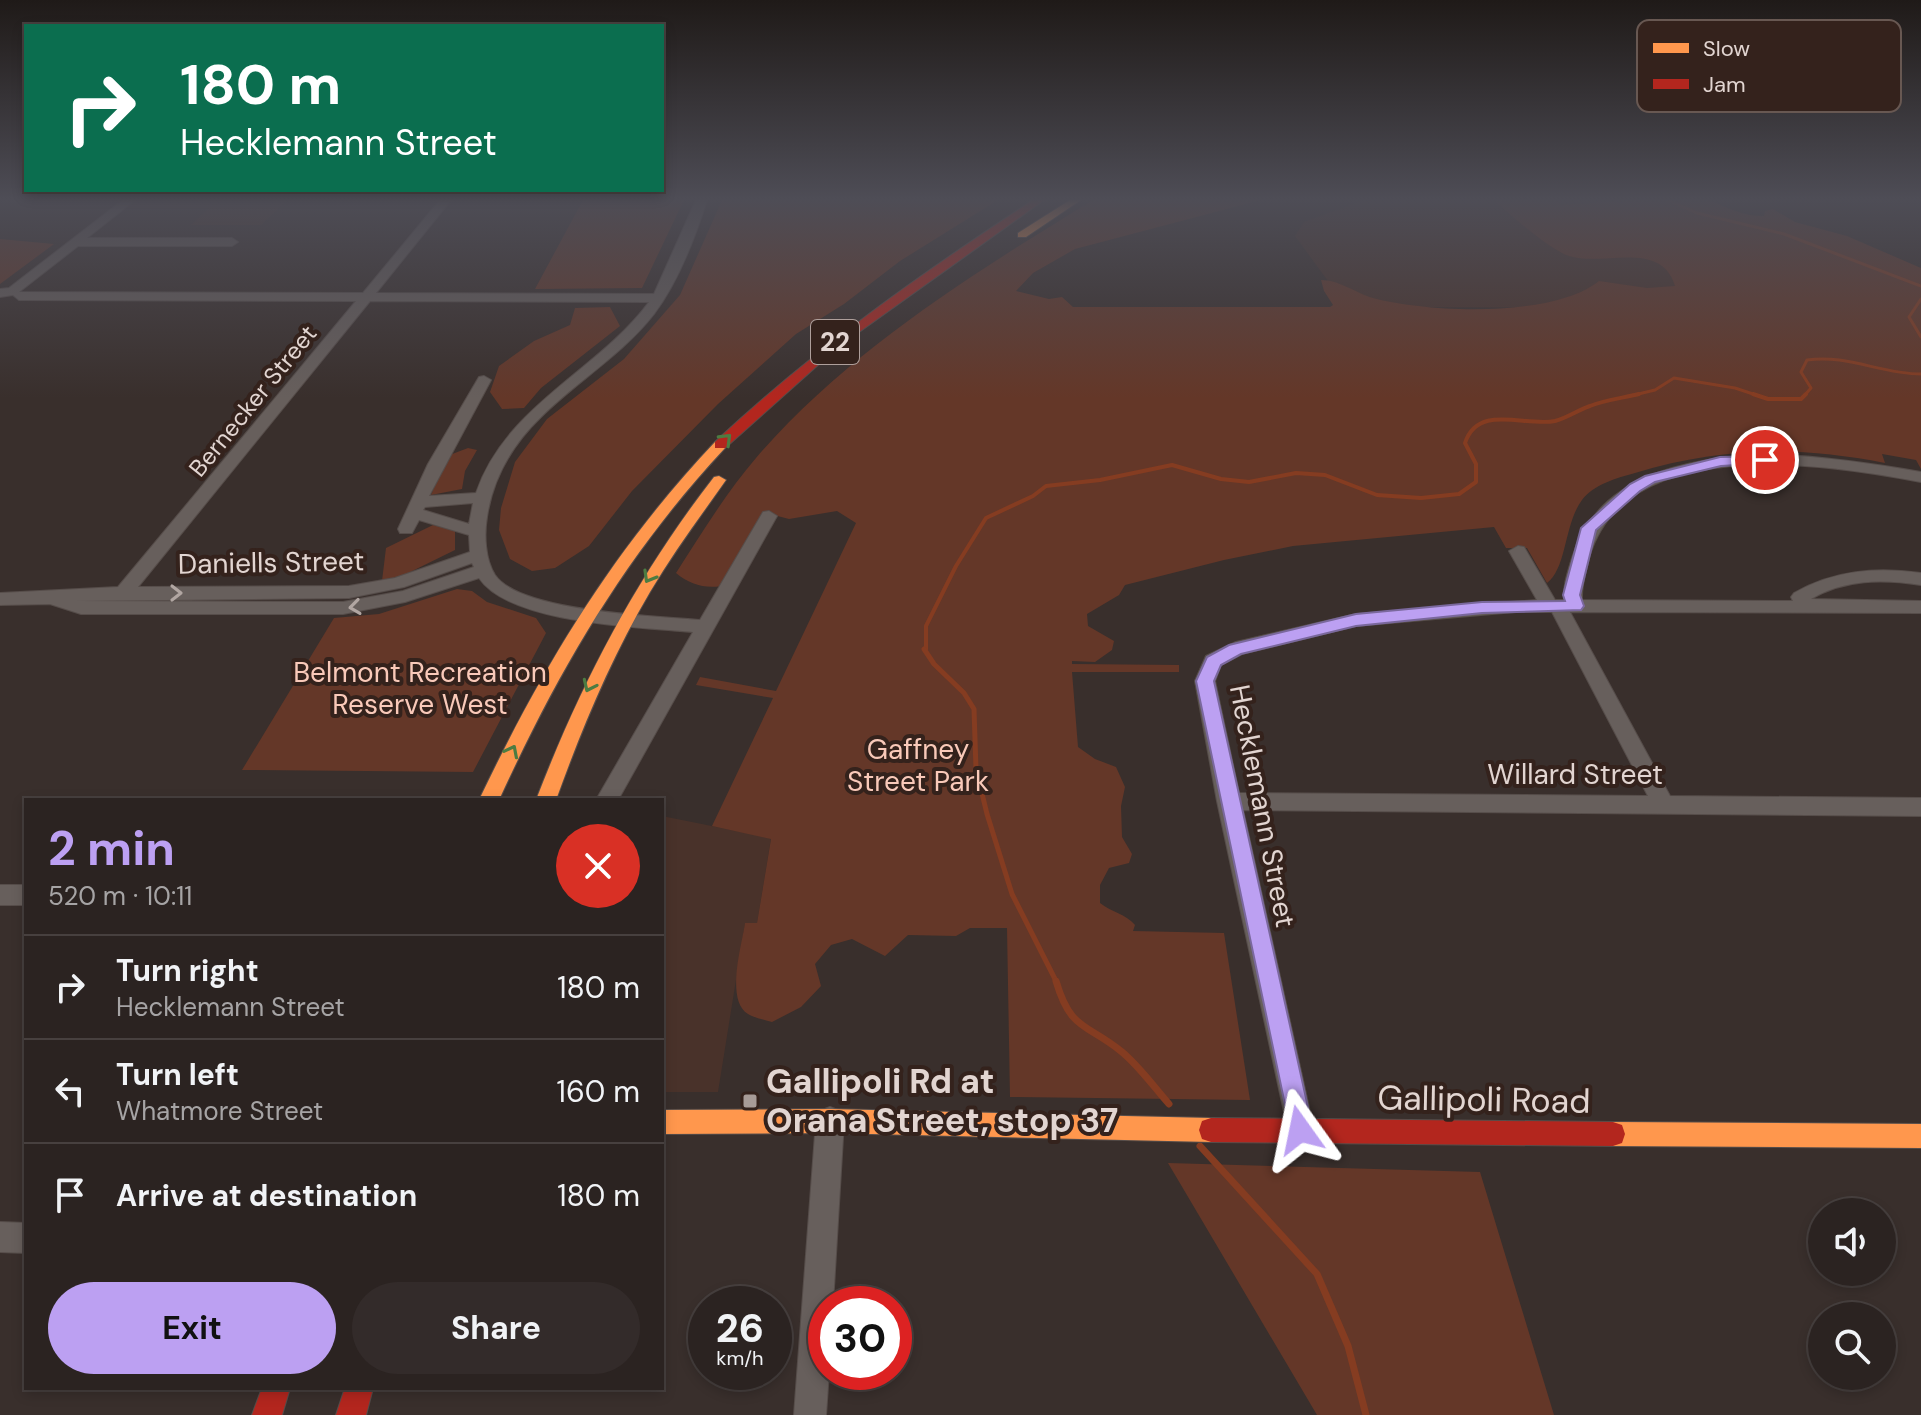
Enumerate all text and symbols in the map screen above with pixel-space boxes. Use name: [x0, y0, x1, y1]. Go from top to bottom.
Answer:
legend: [1637, 20, 1901, 112]
text: Slow: [1703, 34, 1750, 63]
text: 180 m: [180, 48, 341, 121]
icon: right: [48, 56, 152, 160]
text: Jam: [1703, 70, 1746, 99]
text: Hecklemann Street: [180, 119, 497, 166]
street label: Bernecker Street: [182, 319, 323, 483]
road number: 22: [811, 320, 859, 364]
pin: [1731, 426, 1799, 494]
one-way arrow: [717, 434, 731, 448]
icon: arrive: [1743, 438, 1787, 482]
street label: Daniells Street: [177, 542, 365, 583]
one-way arrow: [644, 568, 659, 582]
one-way arrow: [170, 584, 183, 602]
one-way arrow: [348, 598, 362, 615]
park label: Belmont Recreation Reserve West: [293, 654, 547, 723]
one-way arrow: [583, 678, 599, 693]
street label: Hecklemann Street: [1221, 682, 1304, 931]
park label: Gaffney Street Park: [847, 731, 989, 800]
one-way arrow: [502, 744, 517, 759]
street label: Willard Street: [1487, 756, 1663, 793]
text: 2 min: [48, 817, 175, 880]
button: close: [556, 824, 640, 908]
text: 520 m · 10:11: [48, 879, 192, 913]
text: Turn right: [116, 951, 259, 990]
icon: right: [48, 965, 92, 1009]
text: 180 m: [557, 968, 640, 1007]
text: Hecklemann Street: [116, 990, 345, 1024]
text: Turn left: [116, 1055, 239, 1094]
place label: Gallipoli Rd at Orana Street, stop 37: [766, 1059, 1118, 1143]
icon: left: [48, 1069, 92, 1113]
text: 160 m: [557, 1072, 640, 1111]
street label: Gallipoli Road: [1377, 1075, 1591, 1124]
position arrow: [1258, 1088, 1342, 1172]
marker: Gallipoli Rd at Orana Street, stop 37: [741, 1092, 759, 1110]
text: Whatmore Street: [116, 1094, 323, 1128]
icon: arrive: [48, 1173, 92, 1217]
text: Arrive at destination: [116, 1176, 417, 1215]
text: 180 m: [557, 1176, 640, 1215]
map controls: [1808, 1198, 1896, 1390]
button: sound: [1808, 1198, 1896, 1286]
button: Exit: [48, 1282, 336, 1374]
button: Share: [352, 1282, 640, 1374]
speed limit sign: 30: [808, 1286, 912, 1390]
text: 26: [716, 1302, 764, 1354]
button: search: [1808, 1302, 1896, 1390]
text: km/h: [716, 1345, 764, 1371]

